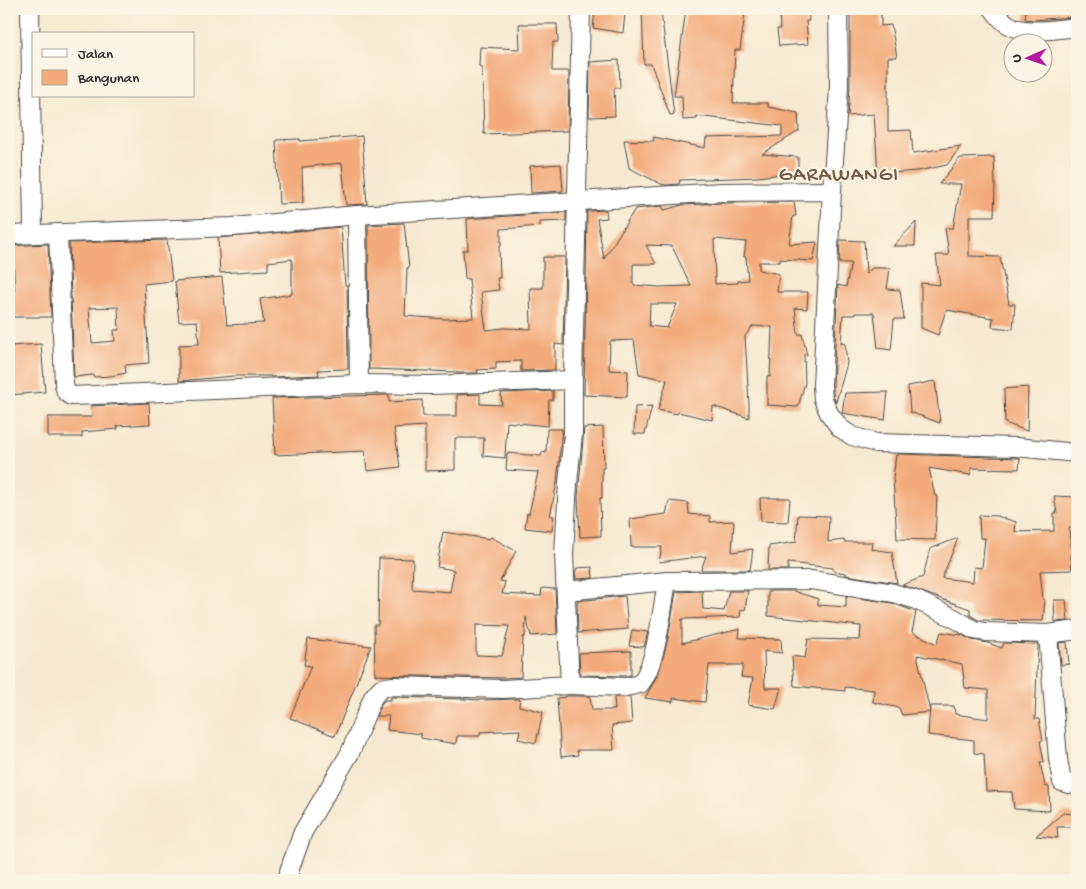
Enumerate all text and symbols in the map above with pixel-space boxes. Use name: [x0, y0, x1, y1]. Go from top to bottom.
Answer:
legend: [32, 32, 195, 98]
north arrow: [1004, 32, 1054, 82]
text: Jalan: [78, 46, 113, 64]
text: U: [1009, 54, 1026, 63]
text: Bangunan: [77, 70, 139, 88]
district label: GARAWANGI: [779, 164, 899, 189]

